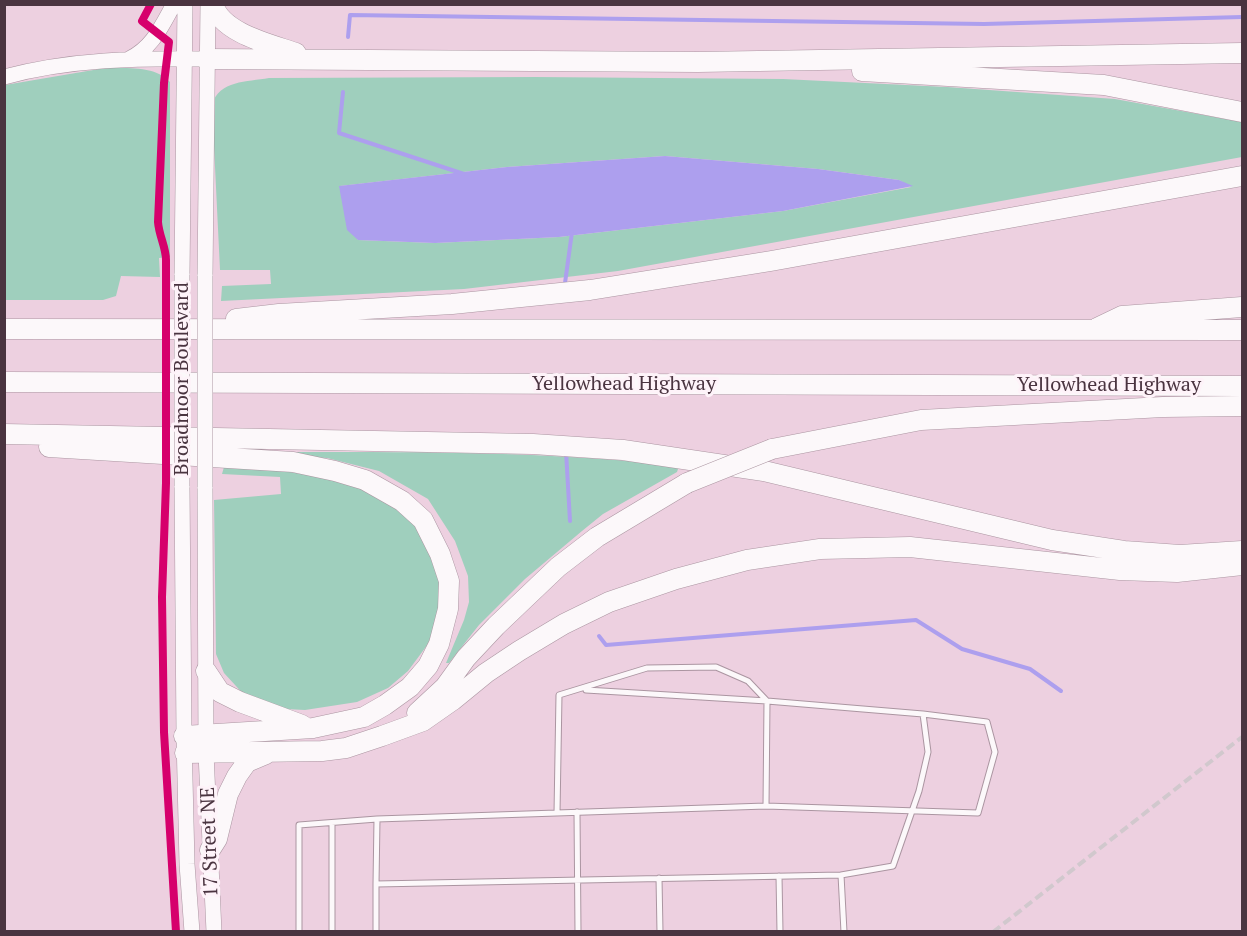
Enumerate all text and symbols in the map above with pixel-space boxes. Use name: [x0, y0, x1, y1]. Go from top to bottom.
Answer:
street label: Broadmoor Boulevard: [170, 282, 194, 476]
street label: Yellowhead Highway: [532, 372, 716, 396]
street label: Yellowhead Highway: [1017, 373, 1201, 397]
street label: 17 Street NE: [196, 786, 224, 898]

